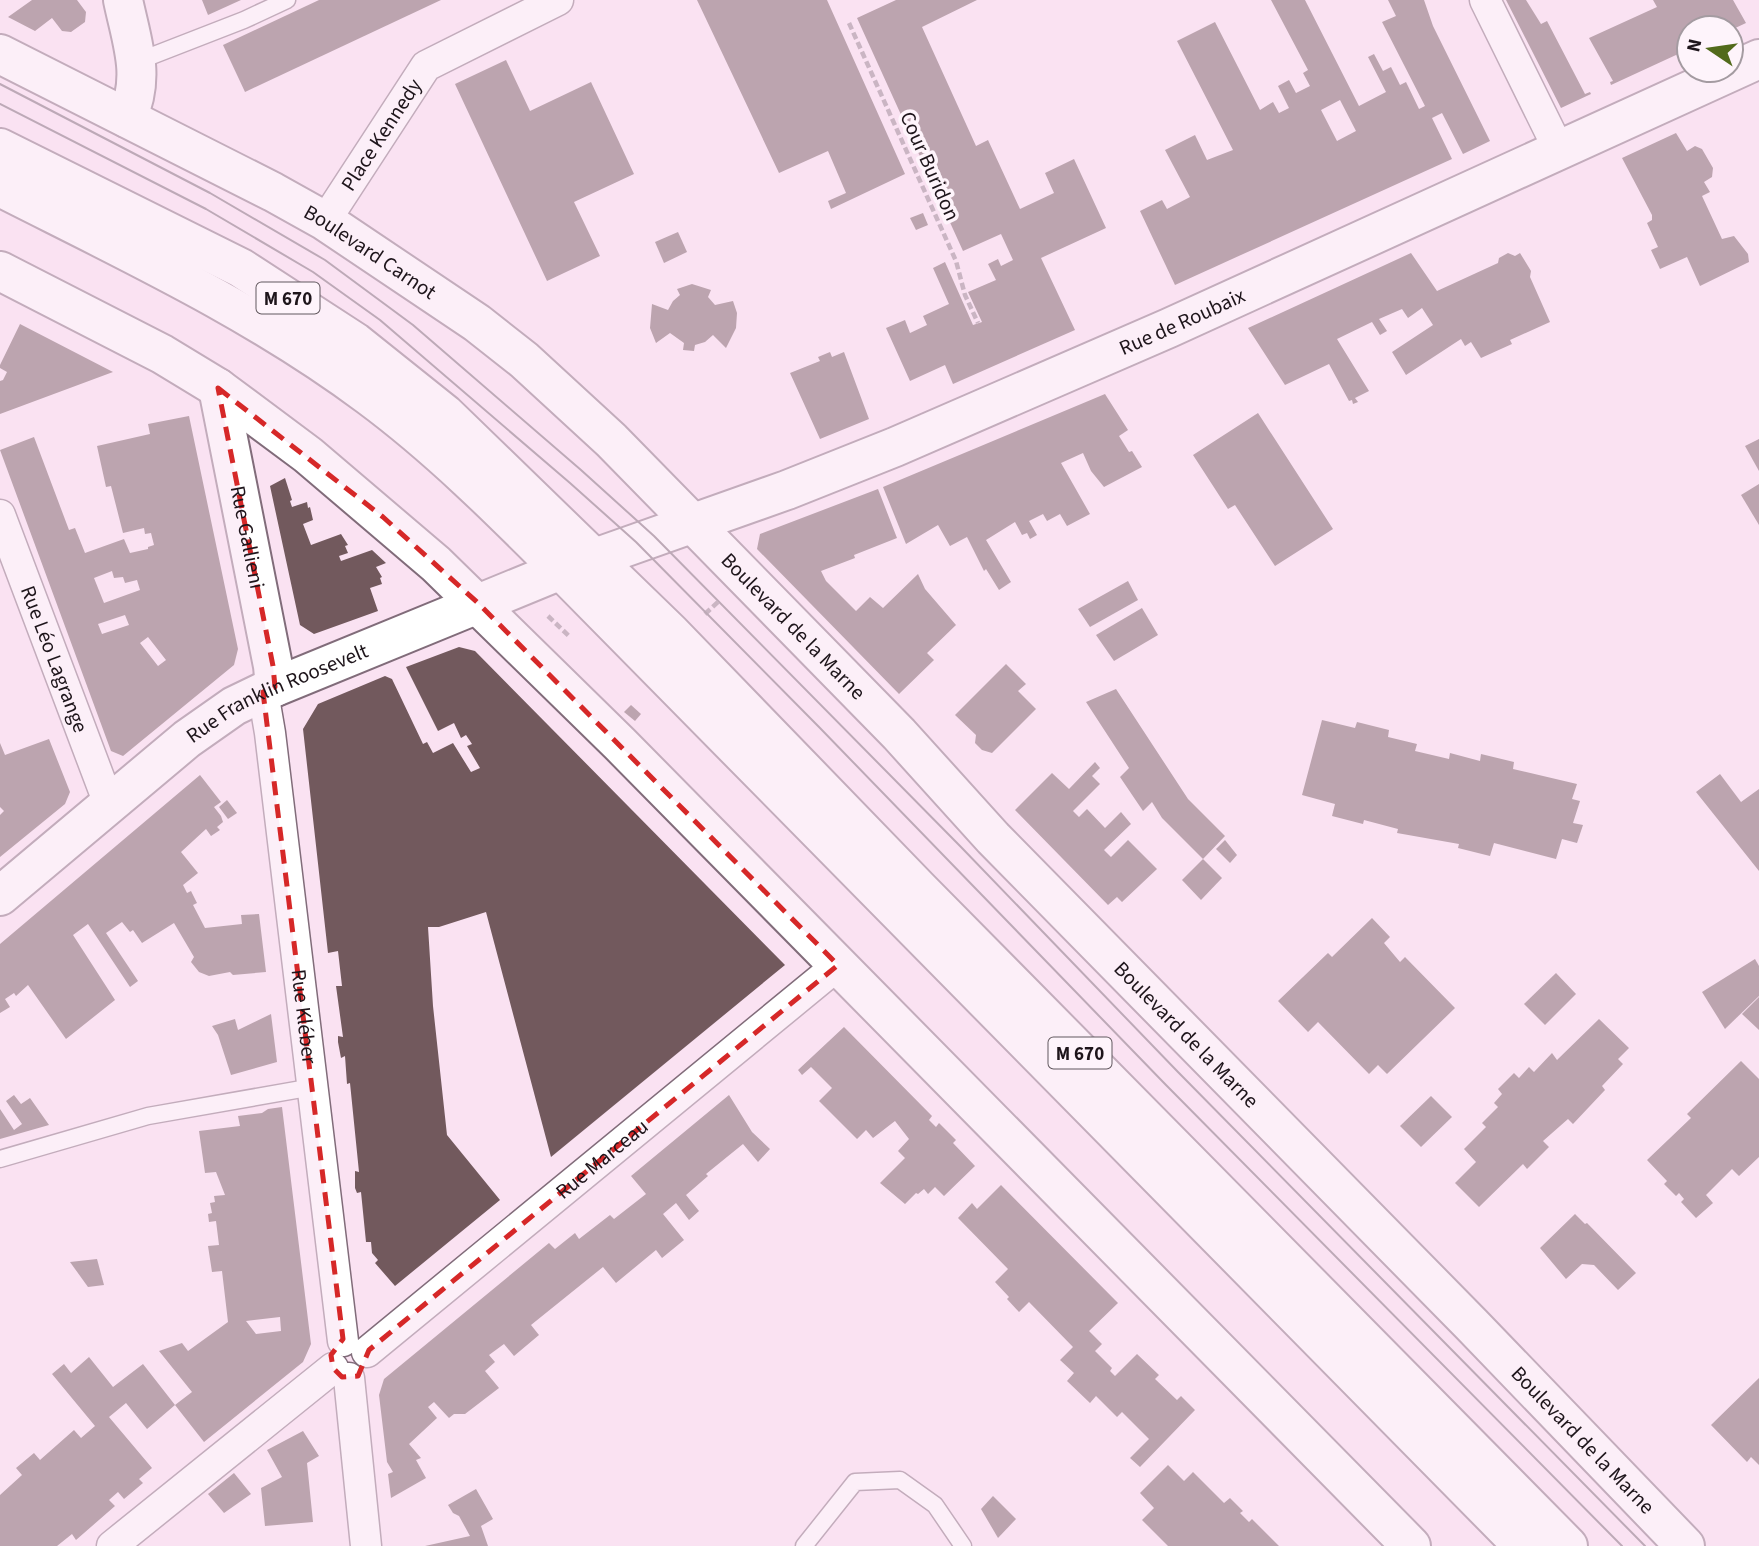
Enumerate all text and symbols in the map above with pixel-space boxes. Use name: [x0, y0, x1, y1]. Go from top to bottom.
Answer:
north arrow: [1675, 14, 1745, 84]
text: N: [1680, 36, 1709, 55]
street label: Place Kennedy: [333, 72, 429, 197]
street label: Cour Buridon: [892, 106, 968, 226]
street label: Boulevard Carnot: [298, 197, 442, 307]
street label: Rue de Roubaix: [1114, 280, 1251, 363]
road number: M 670: [256, 282, 320, 314]
street label: Rue Gallieni: [223, 483, 272, 591]
street label: Boulevard de la Marne: [714, 546, 872, 706]
street label: Rue Léo Lagrange: [13, 581, 96, 737]
street label: Rue Franklin Roosevelt: [180, 636, 373, 750]
street label: Boulevard de la Marne: [1107, 954, 1266, 1115]
street label: Rue Kléber: [283, 967, 325, 1066]
road number: M 670: [1048, 1037, 1112, 1068]
street label: Rue Marceau: [549, 1112, 655, 1206]
street label: Boulevard de la Marne: [1504, 1359, 1661, 1521]

